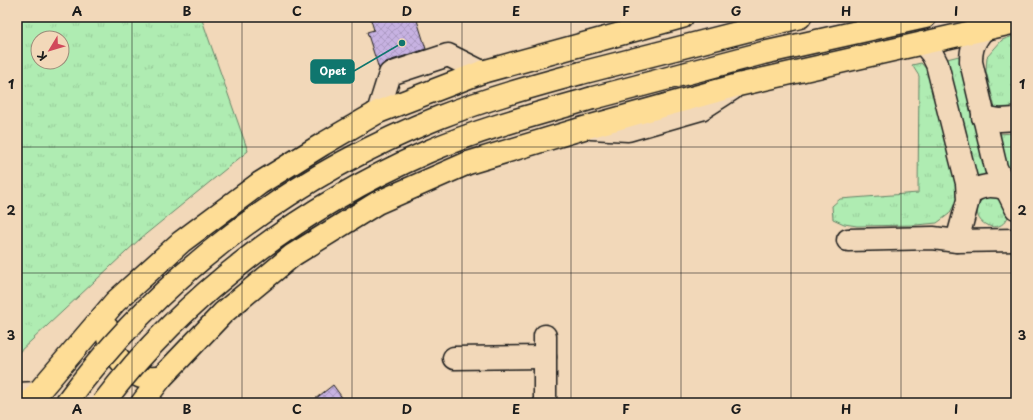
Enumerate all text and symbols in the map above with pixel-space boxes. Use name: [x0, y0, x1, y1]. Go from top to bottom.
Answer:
text: A: [72, 1, 82, 20]
text: B: [183, 1, 192, 20]
text: C: [292, 1, 302, 20]
text: D: [402, 1, 412, 20]
text: E: [512, 1, 520, 20]
text: F: [622, 1, 630, 20]
text: G: [731, 1, 741, 20]
text: H: [841, 1, 851, 20]
text: I: [954, 1, 958, 20]
north arrow: [30, 30, 70, 70]
text: K: [33, 48, 51, 65]
callout: Opet: [311, 60, 354, 83]
text: Opet: [320, 62, 346, 79]
text: 1: [8, 74, 14, 93]
text: 1: [1019, 74, 1025, 93]
text: 2: [6, 200, 16, 219]
text: 2: [1017, 200, 1027, 219]
text: 3: [7, 325, 16, 344]
text: 3: [1018, 325, 1027, 344]
text: A: [72, 399, 82, 418]
text: B: [183, 399, 192, 418]
text: C: [292, 399, 302, 418]
text: D: [402, 399, 412, 418]
text: E: [512, 399, 520, 418]
text: F: [622, 399, 630, 418]
text: G: [731, 399, 741, 418]
text: H: [841, 399, 851, 418]
text: I: [954, 399, 958, 418]

